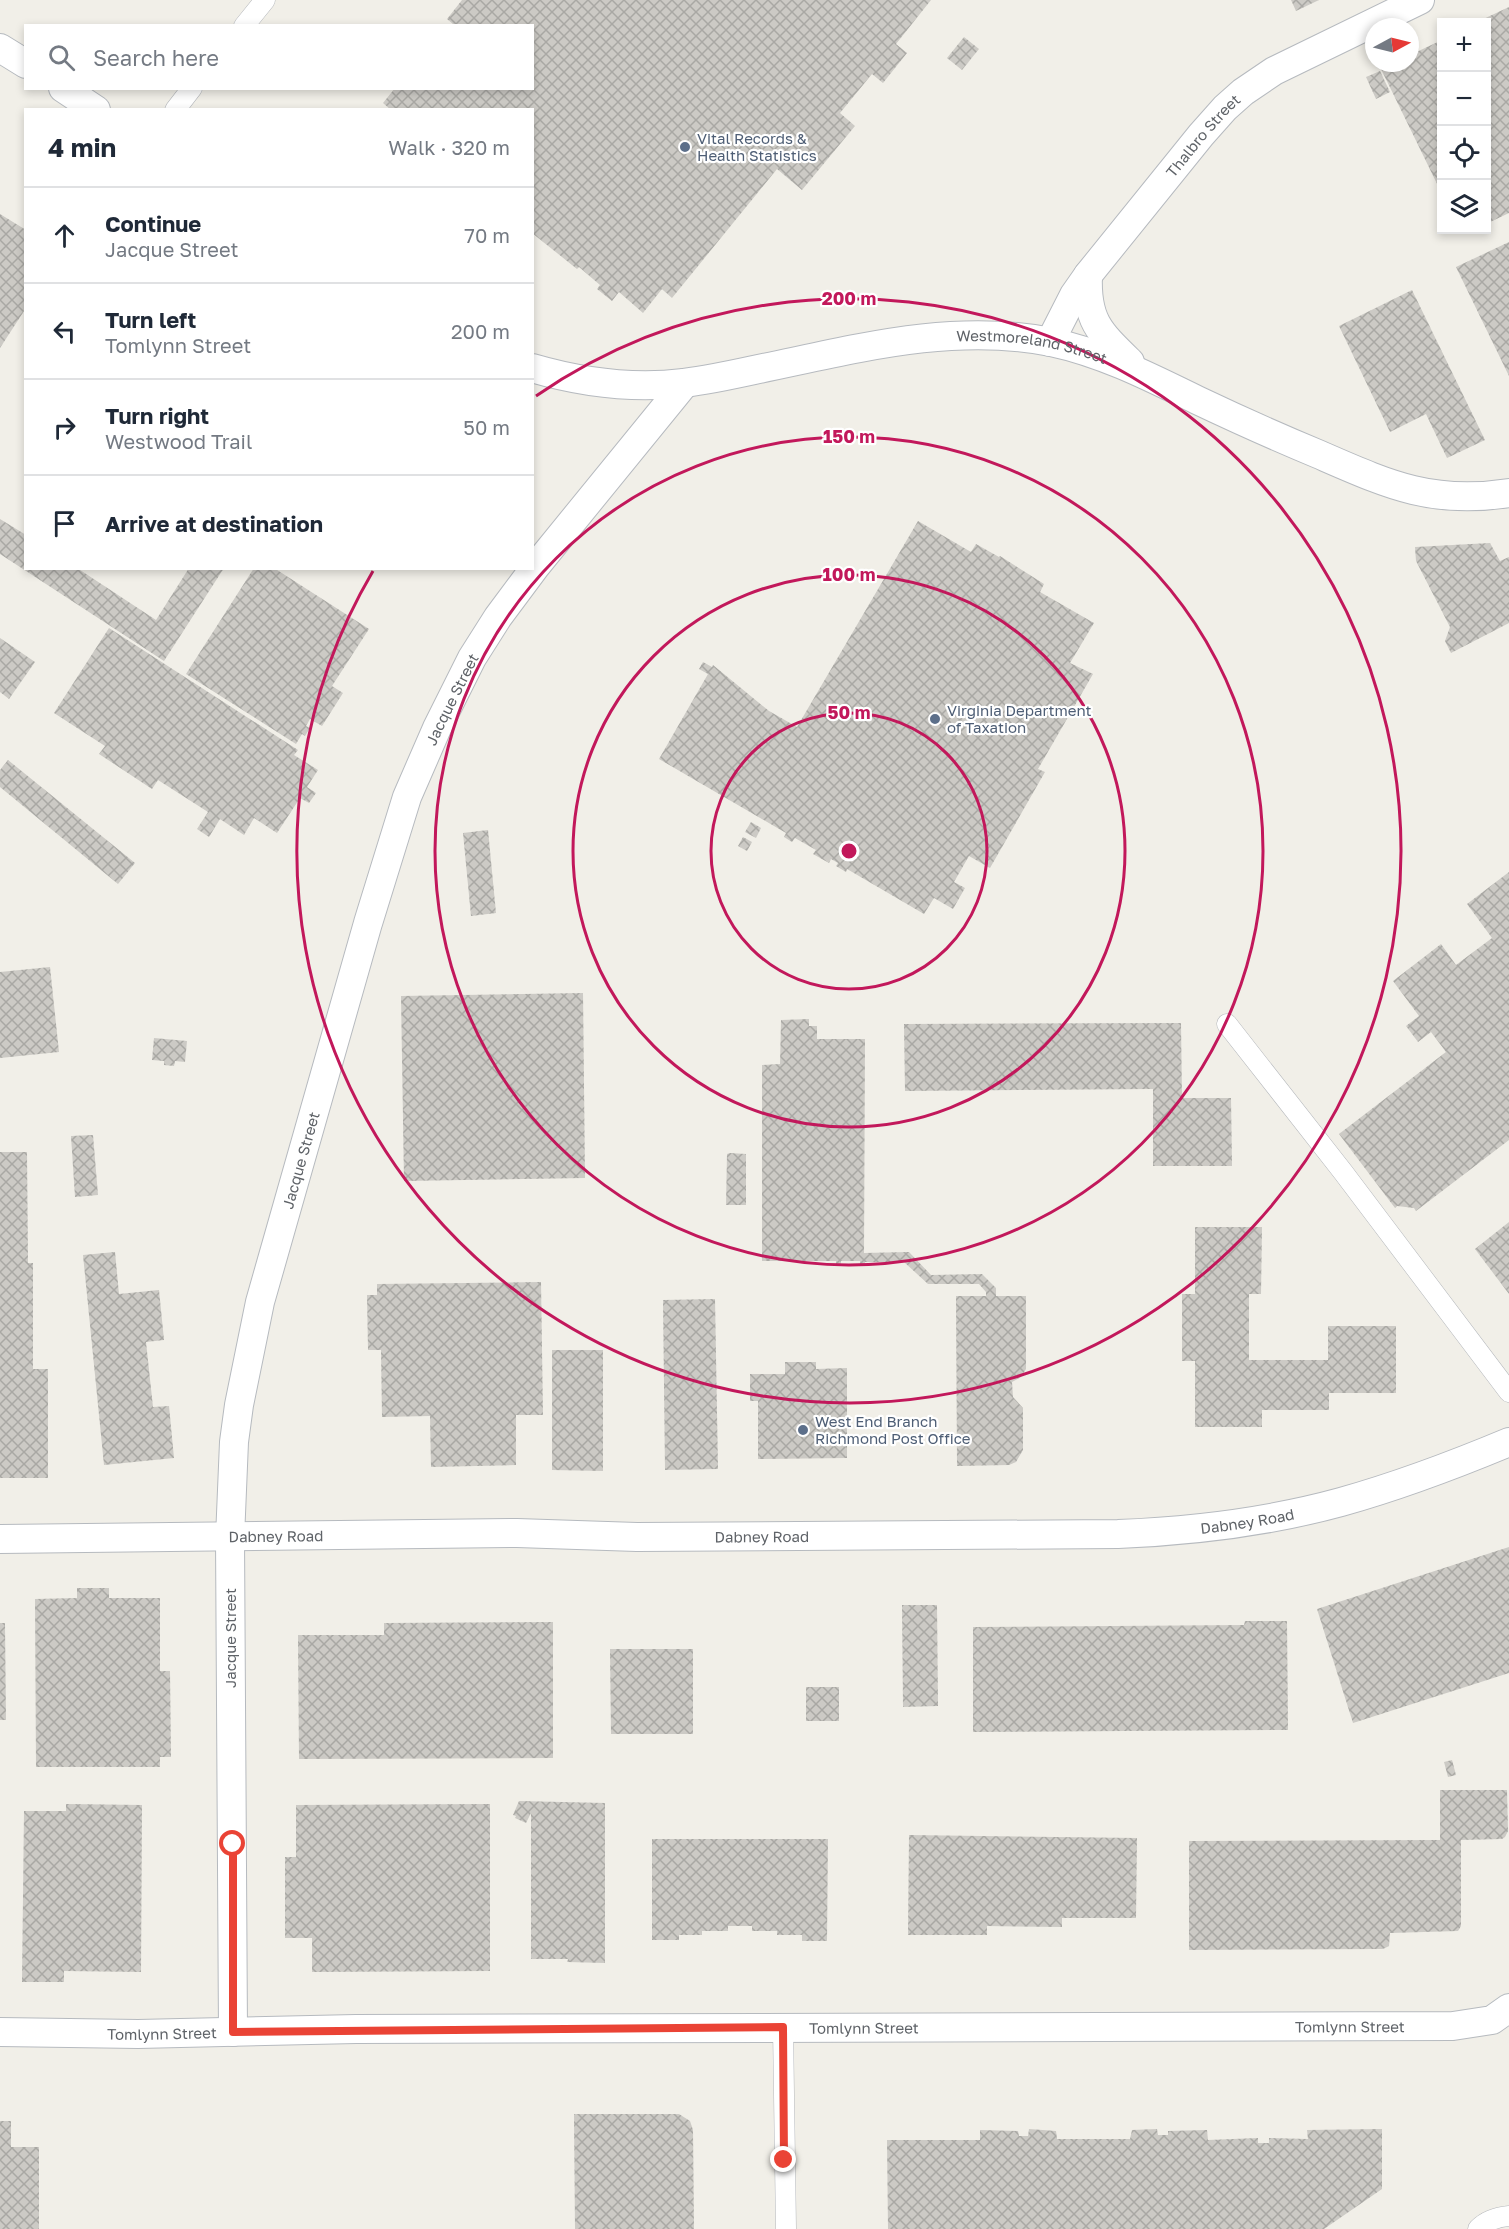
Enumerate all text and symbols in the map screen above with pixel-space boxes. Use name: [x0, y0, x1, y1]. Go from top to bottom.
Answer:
north arrow: [1365, 18, 1419, 72]
map controls: [1437, 18, 1491, 234]
button: +: [1437, 18, 1491, 72]
search box: [24, 24, 534, 90]
icon: search: [45, 41, 78, 74]
text: Search here: [93, 44, 219, 71]
button: −: [1437, 72, 1491, 126]
street label: Thalbro Street: [1162, 90, 1244, 180]
button: locate: [1437, 126, 1491, 180]
place label: Vital Records & Health Statistics: [697, 129, 817, 164]
text: 4 min: [48, 132, 116, 163]
text: Walk · 320 m: [388, 135, 510, 159]
marker: Vital Records & Health Statistics: [678, 140, 692, 154]
button: layers: [1437, 180, 1491, 234]
text: Continue: [105, 210, 201, 237]
icon: ahead: [48, 219, 81, 252]
text: 70 m: [464, 223, 510, 247]
text: Jacque Street: [105, 237, 239, 261]
text: 200 m: [822, 287, 876, 309]
text: Turn left: [105, 306, 196, 333]
icon: left: [48, 315, 81, 348]
text: 200 m: [451, 319, 510, 343]
street label: Westmoreland Street: [956, 326, 1110, 367]
text: Tomlynn Street: [105, 333, 251, 357]
text: Turn right: [105, 402, 209, 429]
icon: right: [48, 411, 81, 444]
text: 50 m: [463, 415, 510, 439]
text: 150 m: [823, 425, 875, 447]
text: Westwood Trail: [105, 429, 252, 453]
icon: arrive: [48, 507, 81, 540]
text: Arrive at destination: [105, 510, 323, 537]
text: 100 m: [823, 563, 875, 585]
street label: Jacque Street: [422, 650, 482, 748]
text: 50 m: [828, 701, 870, 723]
place label: Virginia Department of Taxation: [947, 701, 1092, 736]
marker: Virginia Department of Taxation: [928, 712, 942, 726]
centre of rings: [839, 841, 859, 861]
street label: Jacque Street: [278, 1110, 323, 1211]
place label: West End Branch Richmond Post Office: [815, 1412, 971, 1447]
marker: West End Branch Richmond Post Office: [796, 1423, 810, 1437]
street label: Dabney Road: [1199, 1505, 1296, 1537]
street label: Dabney Road: [228, 1526, 324, 1545]
street label: Dabney Road: [714, 1527, 809, 1546]
street label: Jacque Street: [221, 1588, 239, 1688]
route start: [219, 1830, 245, 1856]
street label: Tomlynn Street: [1295, 2017, 1405, 2035]
street label: Tomlynn Street: [809, 2018, 919, 2037]
street label: Tomlynn Street: [107, 2023, 217, 2043]
route end: [770, 2146, 796, 2172]

